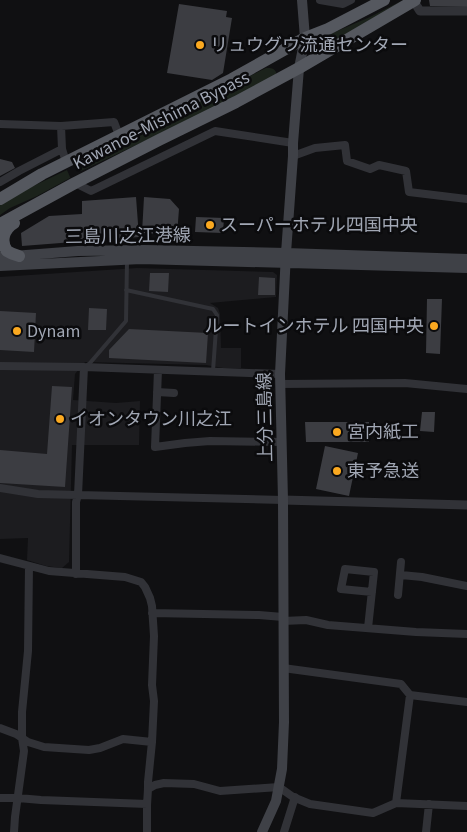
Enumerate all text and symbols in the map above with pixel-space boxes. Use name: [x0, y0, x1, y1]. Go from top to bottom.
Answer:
place label: リュウグウ流通センター: [210, 33, 408, 58]
marker: リュウグウ流通センター: [194, 39, 206, 51]
street label: Kawanoe-Mishima Bypass: [69, 65, 254, 176]
place label: スーパーホテル四国中央: [220, 213, 418, 238]
marker: スーパーホテル四国中央: [204, 219, 216, 231]
street label: 三島川之江港線: [65, 223, 191, 250]
place label: ルートインホテル 四国中央: [204, 314, 424, 339]
place label: Dynam: [27, 319, 80, 344]
marker: ルートインホテル 四国中央: [428, 320, 440, 332]
marker: Dynam: [11, 325, 23, 337]
street label: 上分三島線: [252, 372, 279, 462]
place label: イオンタウン川之江: [70, 407, 232, 432]
marker: イオンタウン川之江: [54, 413, 66, 425]
place label: 宮内紙工: [347, 420, 419, 445]
marker: 宮内紙工: [331, 426, 343, 438]
place label: 東予急送: [347, 459, 419, 484]
marker: 東予急送: [331, 465, 343, 477]

